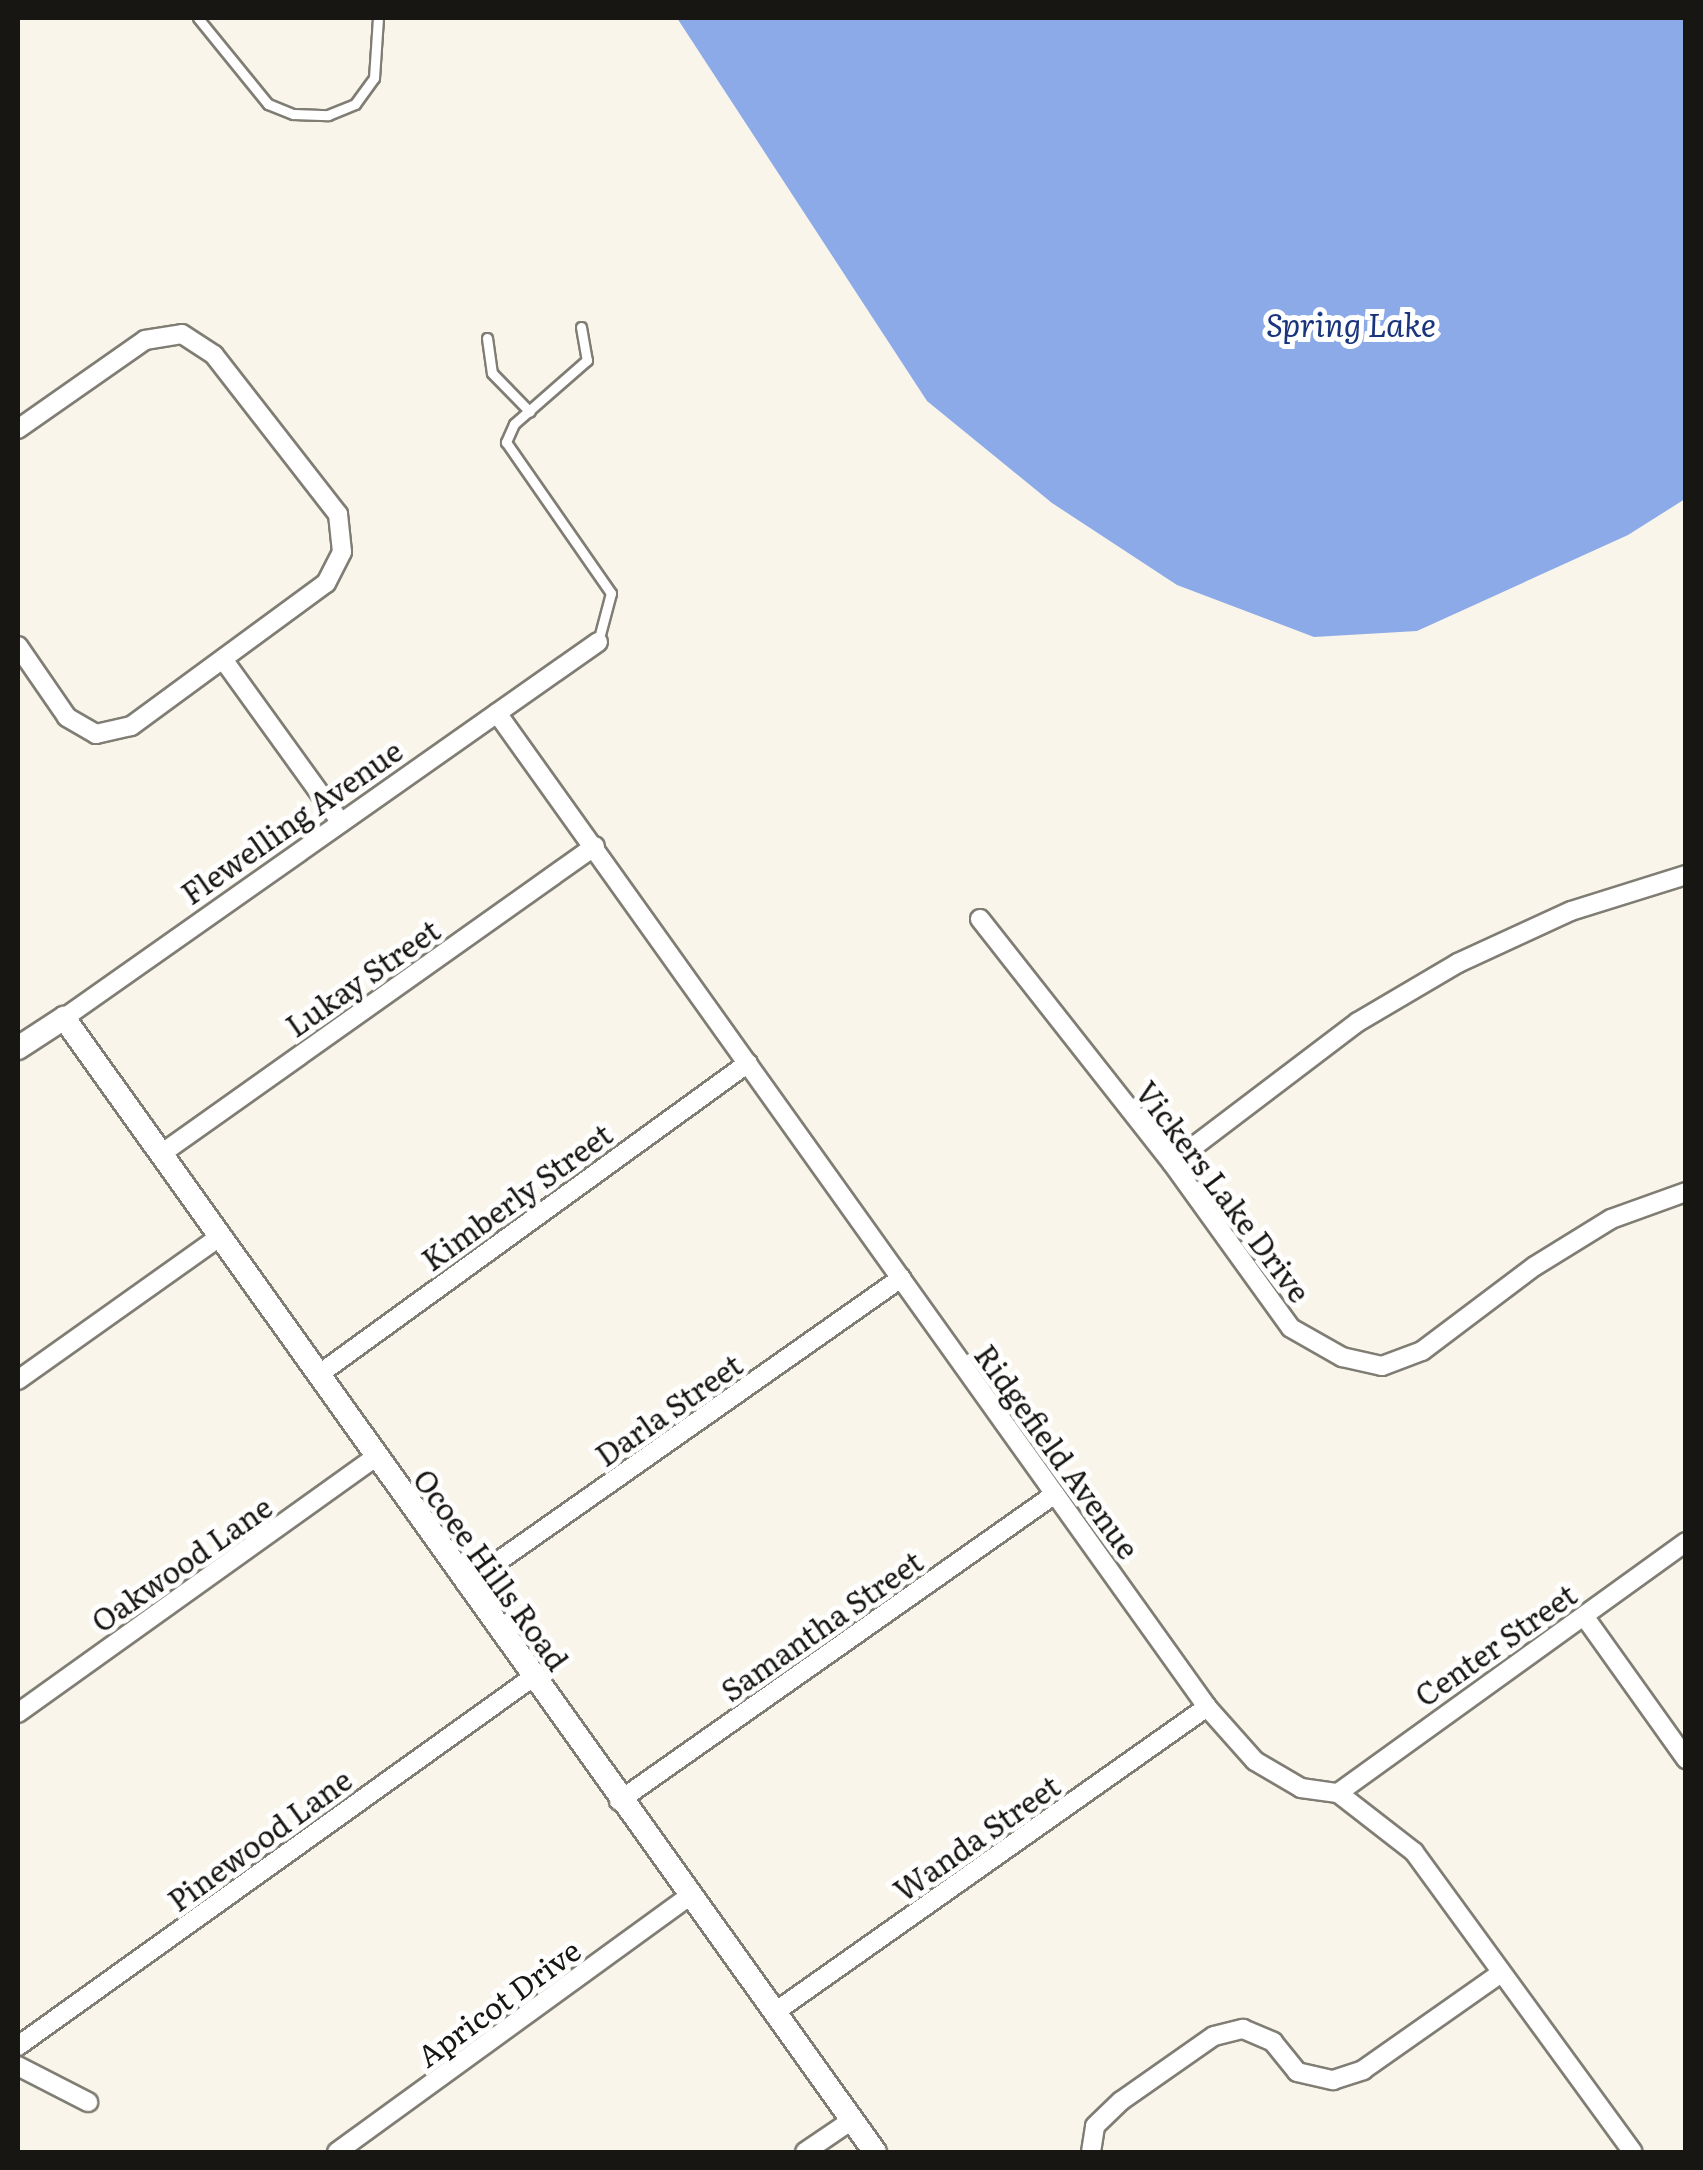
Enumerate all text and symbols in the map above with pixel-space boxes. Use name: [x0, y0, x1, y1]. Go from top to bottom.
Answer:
water label: Spring Lake: [1266, 304, 1436, 342]
street label: Flewelling Avenue: [174, 731, 408, 911]
street label: Lukay Street: [278, 911, 446, 1043]
street label: Vickers Lake Drive: [1129, 1074, 1319, 1308]
street label: Kimberly Street: [414, 1115, 618, 1277]
street label: Ridgefield Avenue: [968, 1337, 1148, 1565]
street label: Darla Street: [588, 1345, 748, 1473]
street label: Ocoee Hills Road: [407, 1461, 577, 1677]
street label: Oakwood Lane: [84, 1487, 278, 1639]
street label: Samantha Street: [713, 1542, 929, 1708]
street label: Center Street: [1407, 1575, 1583, 1713]
street label: Pinewood Lane: [160, 1760, 358, 1918]
street label: Wanda Street: [886, 1767, 1066, 1907]
street label: Apricot Drive: [409, 1931, 587, 2073]

